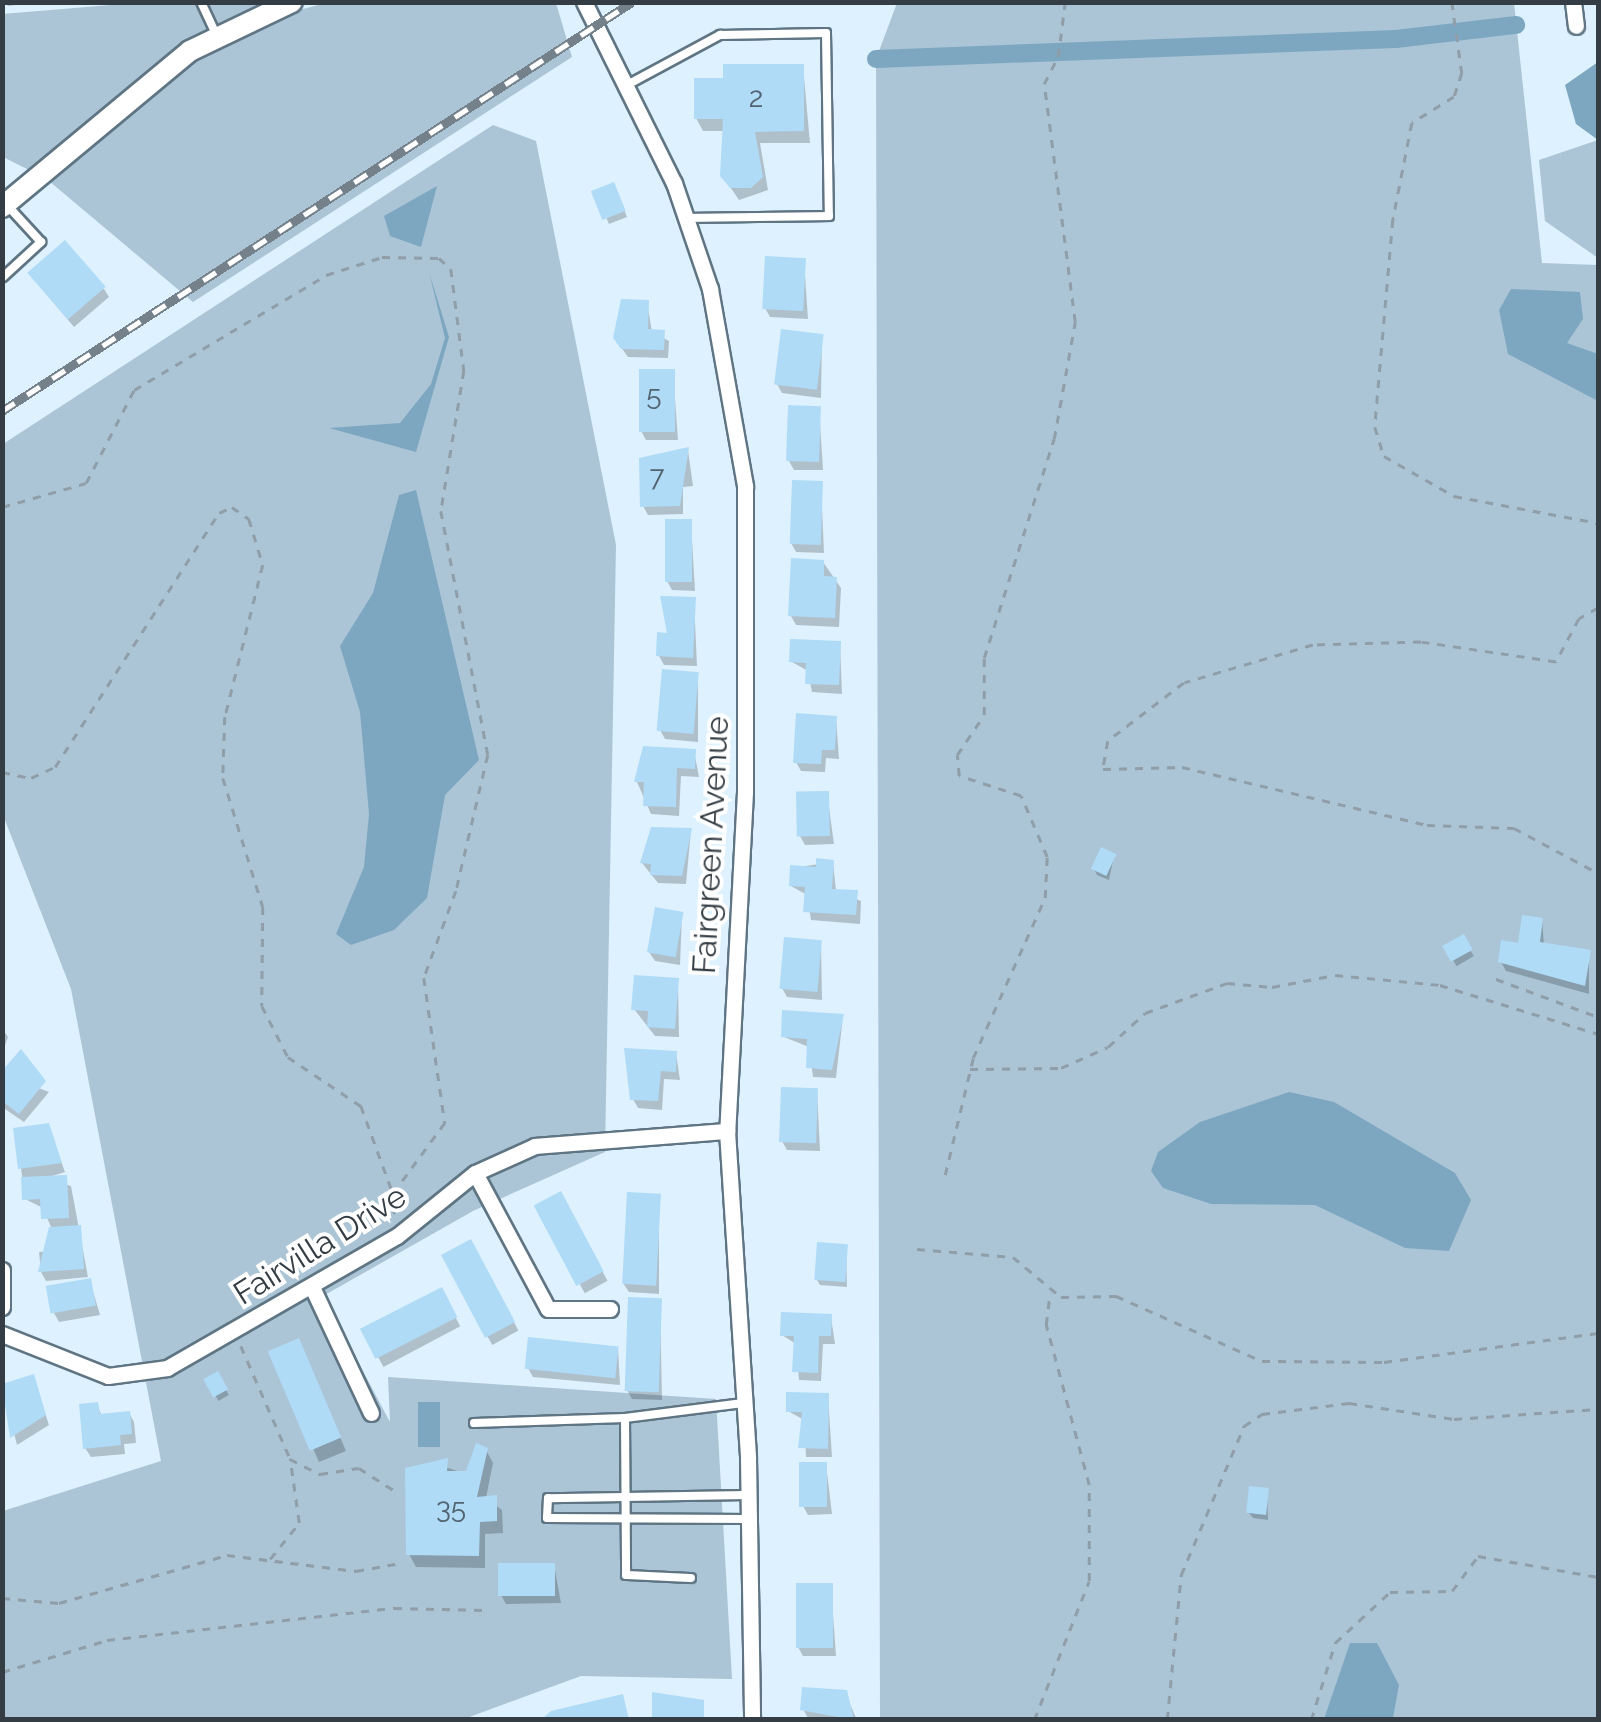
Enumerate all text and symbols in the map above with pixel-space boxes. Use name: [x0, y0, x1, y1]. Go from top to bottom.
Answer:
house number: 2: [749, 81, 763, 115]
house number: 5: [646, 379, 662, 413]
house number: 7: [650, 460, 664, 494]
street label: Fairgreen Avenue: [685, 715, 737, 975]
street label: Fairvilla Drive: [227, 1177, 413, 1313]
house number: 35: [436, 1492, 466, 1526]

